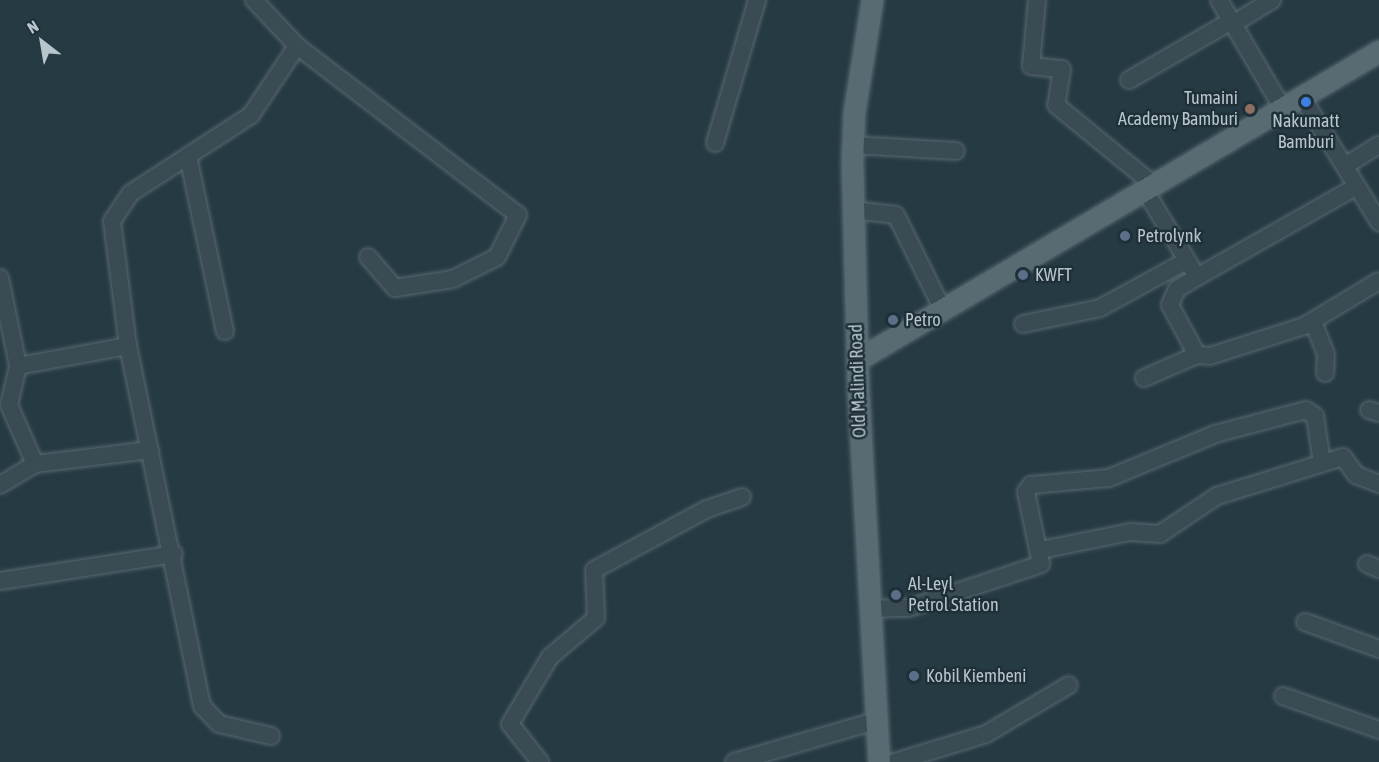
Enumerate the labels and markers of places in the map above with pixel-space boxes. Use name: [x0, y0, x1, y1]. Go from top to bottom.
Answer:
place label: Tumaini Academy Bamburi: [1118, 88, 1238, 130]
marker: Nakumatt Bamburi: [1299, 95, 1313, 109]
marker: Tumaini Academy Bamburi: [1243, 102, 1257, 116]
place label: Nakumatt Bamburi: [1272, 111, 1340, 154]
place label: Petrolynk: [1137, 225, 1201, 247]
marker: Petrolynk: [1118, 229, 1132, 243]
place label: KWFT: [1035, 264, 1072, 286]
marker: KWFT: [1016, 268, 1030, 282]
place label: Petro: [905, 309, 941, 331]
marker: Petro: [886, 313, 900, 327]
place label: Al-Leyl Petrol Station: [908, 574, 999, 616]
marker: Al-Leyl Petrol Station: [889, 588, 903, 602]
place label: Kobil Kiembeni: [926, 665, 1026, 687]
marker: Kobil Kiembeni: [907, 669, 921, 683]

